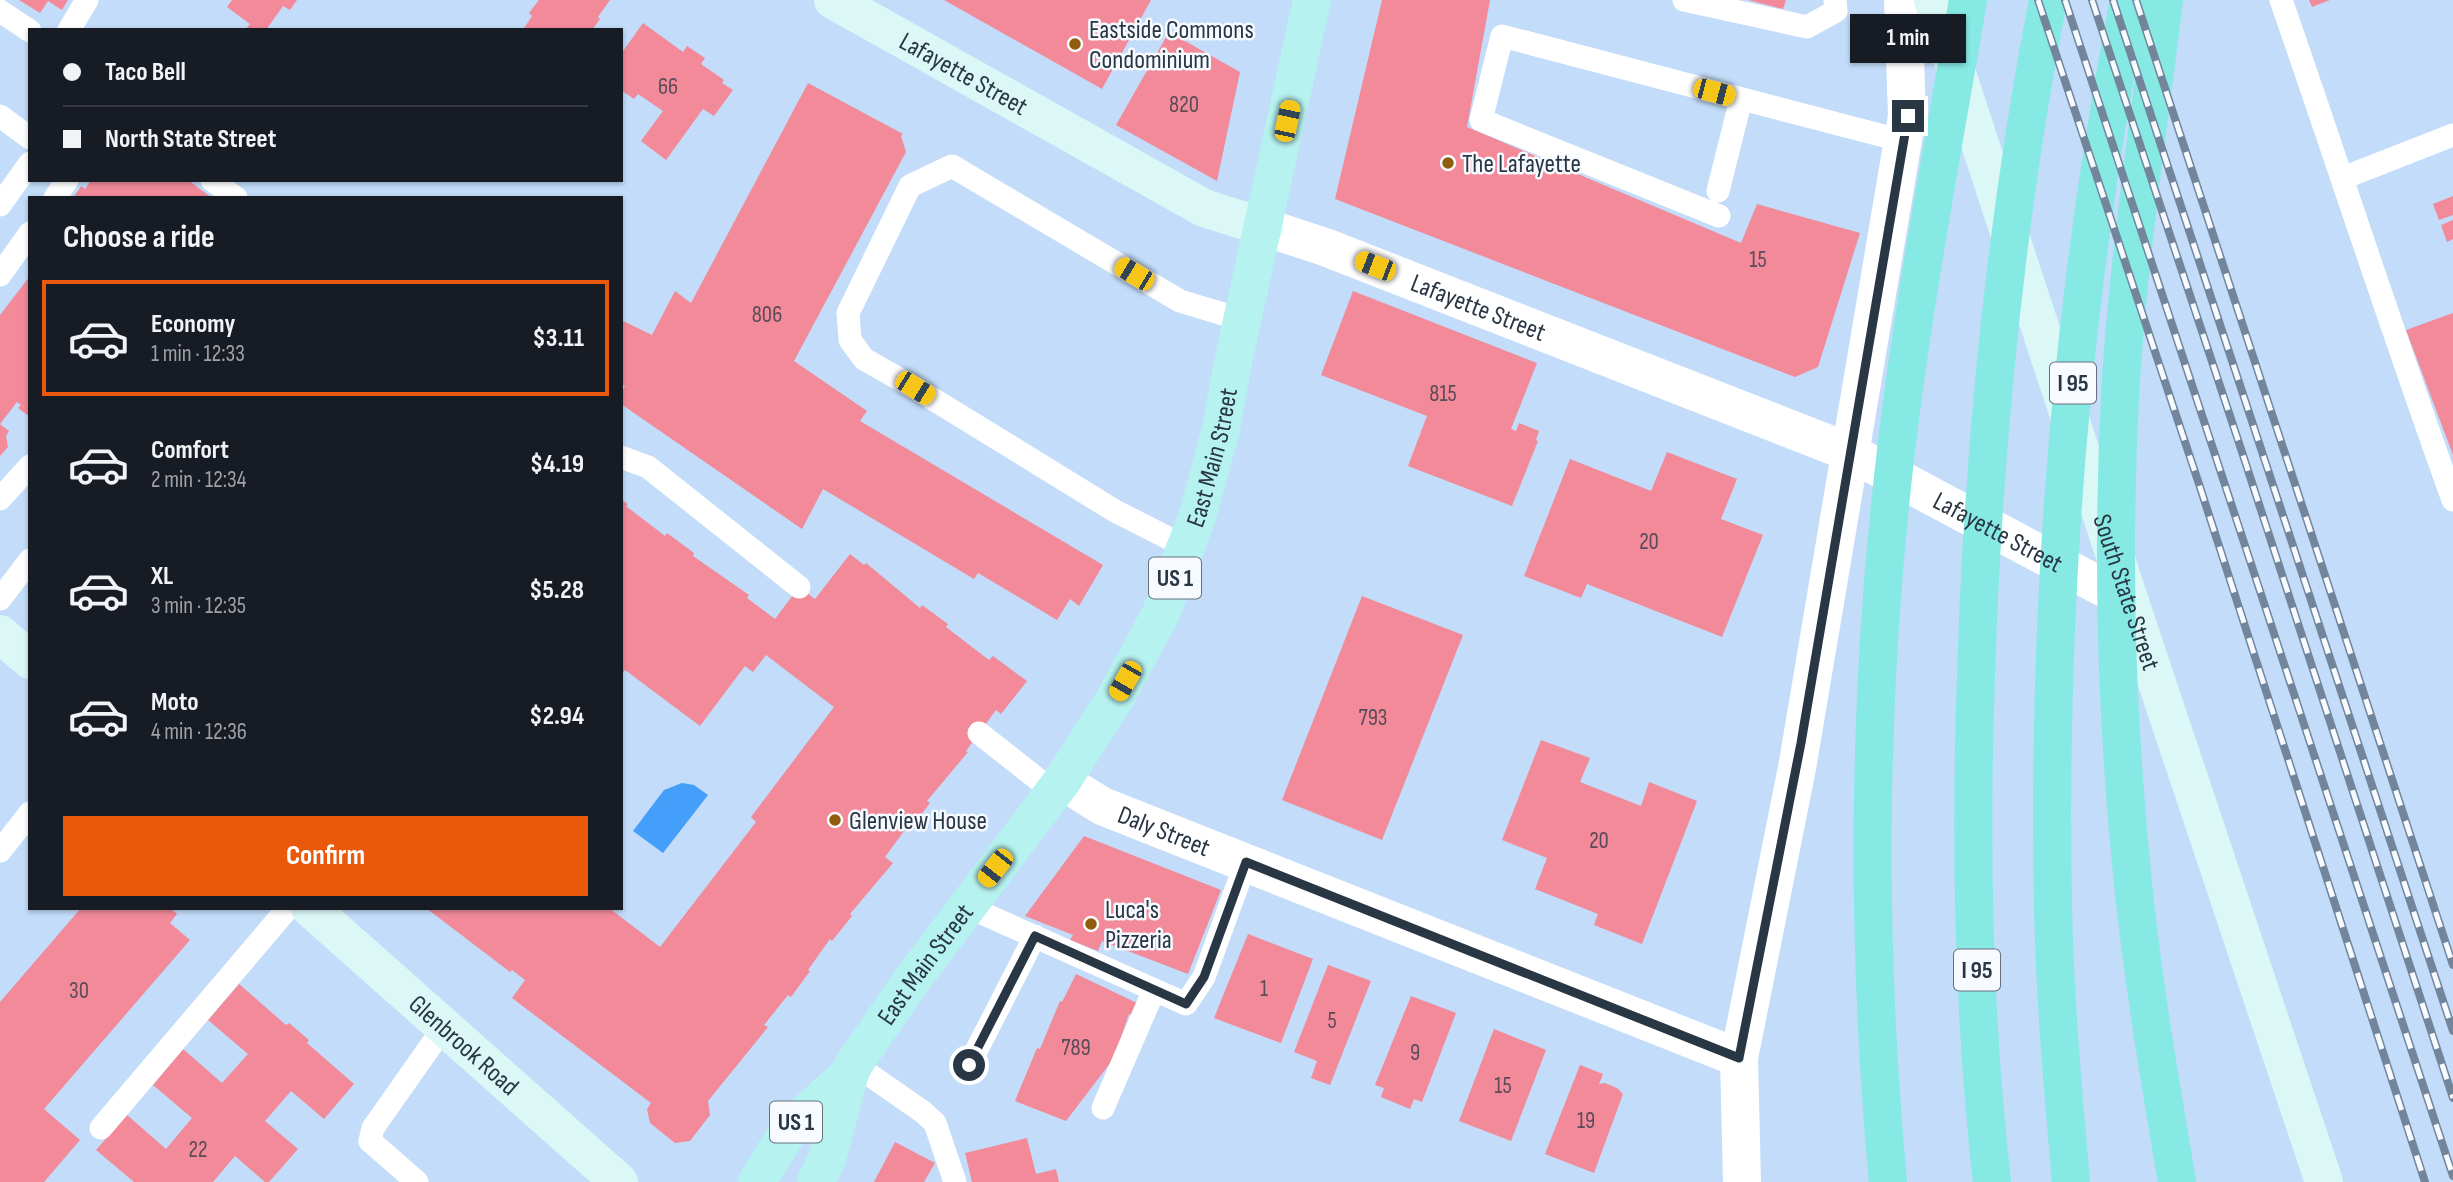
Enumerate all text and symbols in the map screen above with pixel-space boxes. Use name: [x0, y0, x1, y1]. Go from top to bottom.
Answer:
place label: Eastside Commons Condominium: [1089, 15, 1254, 76]
callout: 1 min: [1850, 15, 1966, 64]
text: 1 min: [1887, 24, 1929, 52]
street label: Lafayette Street: [894, 26, 1033, 123]
marker: Eastside Commons Condominium: [1067, 36, 1083, 52]
text: Taco Bell: [105, 57, 186, 88]
house number: 66: [658, 73, 678, 101]
car: [1691, 76, 1738, 108]
house number: 820: [1169, 91, 1199, 119]
car: [1273, 98, 1302, 144]
route end: [1892, 100, 1924, 132]
text: North State Street: [105, 124, 276, 155]
place label: The Lafayette: [1462, 149, 1581, 180]
marker: The Lafayette: [1440, 155, 1456, 171]
text: Choose a ride: [63, 218, 215, 257]
house number: 15: [1749, 246, 1767, 274]
car: [1352, 249, 1399, 283]
car: [1111, 254, 1158, 294]
street label: Lafayette Street: [1406, 268, 1550, 349]
house number: 806: [752, 301, 782, 329]
icon: car: [67, 307, 130, 370]
text: Economy: [151, 309, 235, 340]
text: $3.11: [533, 323, 584, 354]
text: 1 min · 12:33: [151, 340, 245, 368]
road number: I 95: [2050, 362, 2096, 404]
car: [892, 368, 939, 408]
house number: 815: [1429, 380, 1457, 408]
street label: East Main Street: [1180, 386, 1245, 532]
icon: car: [67, 433, 130, 496]
text: Comfort: [151, 435, 229, 466]
text: $4.19: [530, 449, 584, 480]
text: 2 min · 12:34: [151, 466, 246, 494]
street label: Lafayette Street: [1928, 486, 2068, 580]
street label: South State Street: [2085, 511, 2166, 674]
house number: 20: [1639, 528, 1659, 556]
road number: US 1: [1149, 558, 1201, 598]
icon: car: [67, 559, 130, 622]
text: XL: [151, 561, 173, 592]
text: $5.28: [529, 575, 584, 606]
text: 3 min · 12:35: [151, 592, 246, 620]
car: [1106, 658, 1145, 704]
icon: car: [67, 685, 130, 748]
text: Moto: [151, 687, 199, 718]
text: $2.94: [529, 701, 584, 732]
house number: 793: [1358, 704, 1388, 732]
text: 4 min · 12:36: [151, 718, 247, 746]
street label: Daly Street: [1113, 800, 1214, 864]
place label: Glenview House: [849, 806, 987, 837]
marker: Glenview House: [827, 812, 843, 828]
button: Confirm: [63, 816, 588, 896]
house number: 20: [1589, 827, 1609, 855]
car: [974, 845, 1017, 891]
place label: Luca's Pizzeria: [1105, 895, 1172, 956]
street label: East Main Street: [872, 898, 981, 1031]
marker: Luca's Pizzeria: [1083, 916, 1099, 932]
road number: I 95: [1954, 950, 2000, 990]
house number: 1: [1260, 975, 1268, 1003]
house number: 30: [69, 977, 89, 1005]
street label: Glenbrook Road: [402, 989, 524, 1103]
house number: 5: [1327, 1007, 1337, 1035]
house number: 789: [1061, 1034, 1091, 1062]
house number: 9: [1410, 1039, 1420, 1067]
route start: [953, 1049, 985, 1081]
house number: 15: [1494, 1072, 1512, 1100]
road number: US 1: [770, 1102, 822, 1142]
house number: 19: [1577, 1107, 1595, 1135]
house number: 22: [189, 1136, 207, 1164]

